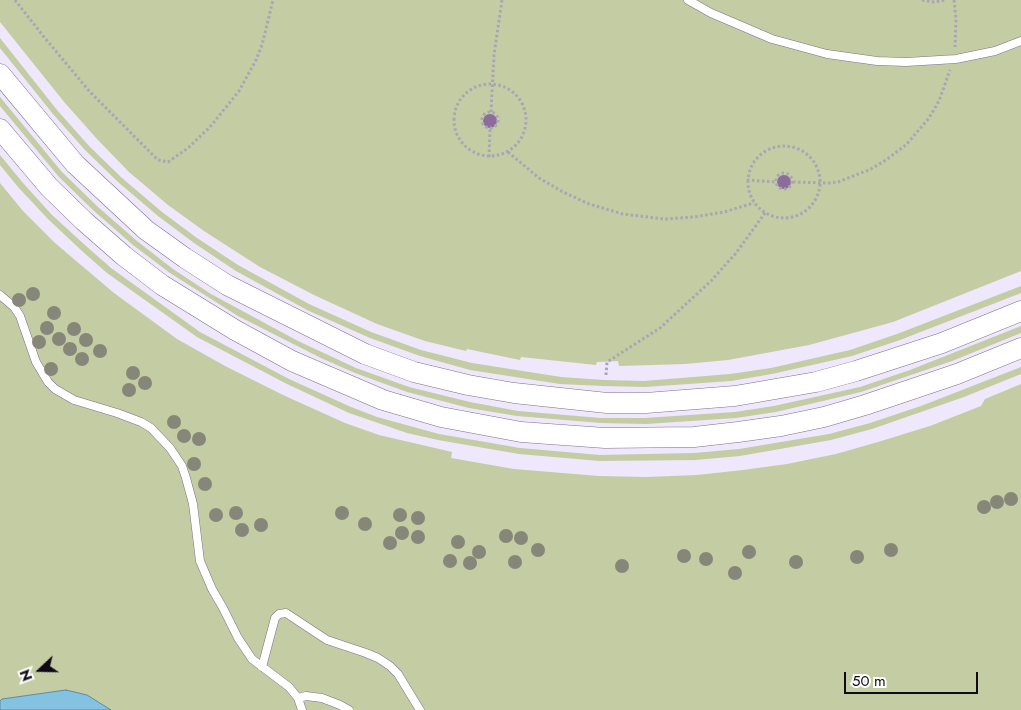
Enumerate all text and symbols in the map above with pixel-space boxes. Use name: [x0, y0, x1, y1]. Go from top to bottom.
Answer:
north arrow: [15, 645, 65, 695]
scale bar: [846, 662, 980, 694]
text: N: [15, 667, 37, 684]
text: 50 m: [852, 670, 886, 692]

